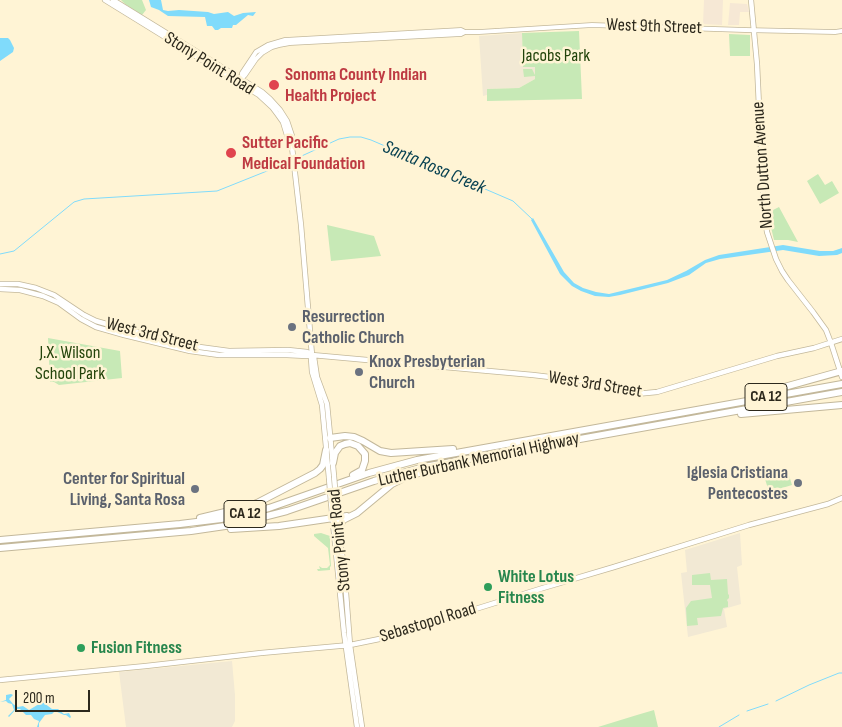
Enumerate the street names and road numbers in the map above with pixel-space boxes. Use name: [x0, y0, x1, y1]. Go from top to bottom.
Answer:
street label: West 9th Street: [606, 15, 702, 39]
street label: Stony Point Road: [160, 28, 258, 100]
street label: North Dutton Avenue: [748, 101, 778, 229]
street label: West 3rd Street: [104, 313, 200, 357]
street label: West 3rd Street: [547, 367, 643, 403]
road number: CA 12: [745, 384, 787, 411]
street label: Luther Burbank Memorial Highway: [377, 428, 581, 492]
street label: Stony Point Road: [324, 488, 356, 592]
road number: CA 12: [224, 500, 266, 528]
street label: Sebastopol Road: [377, 598, 479, 648]

